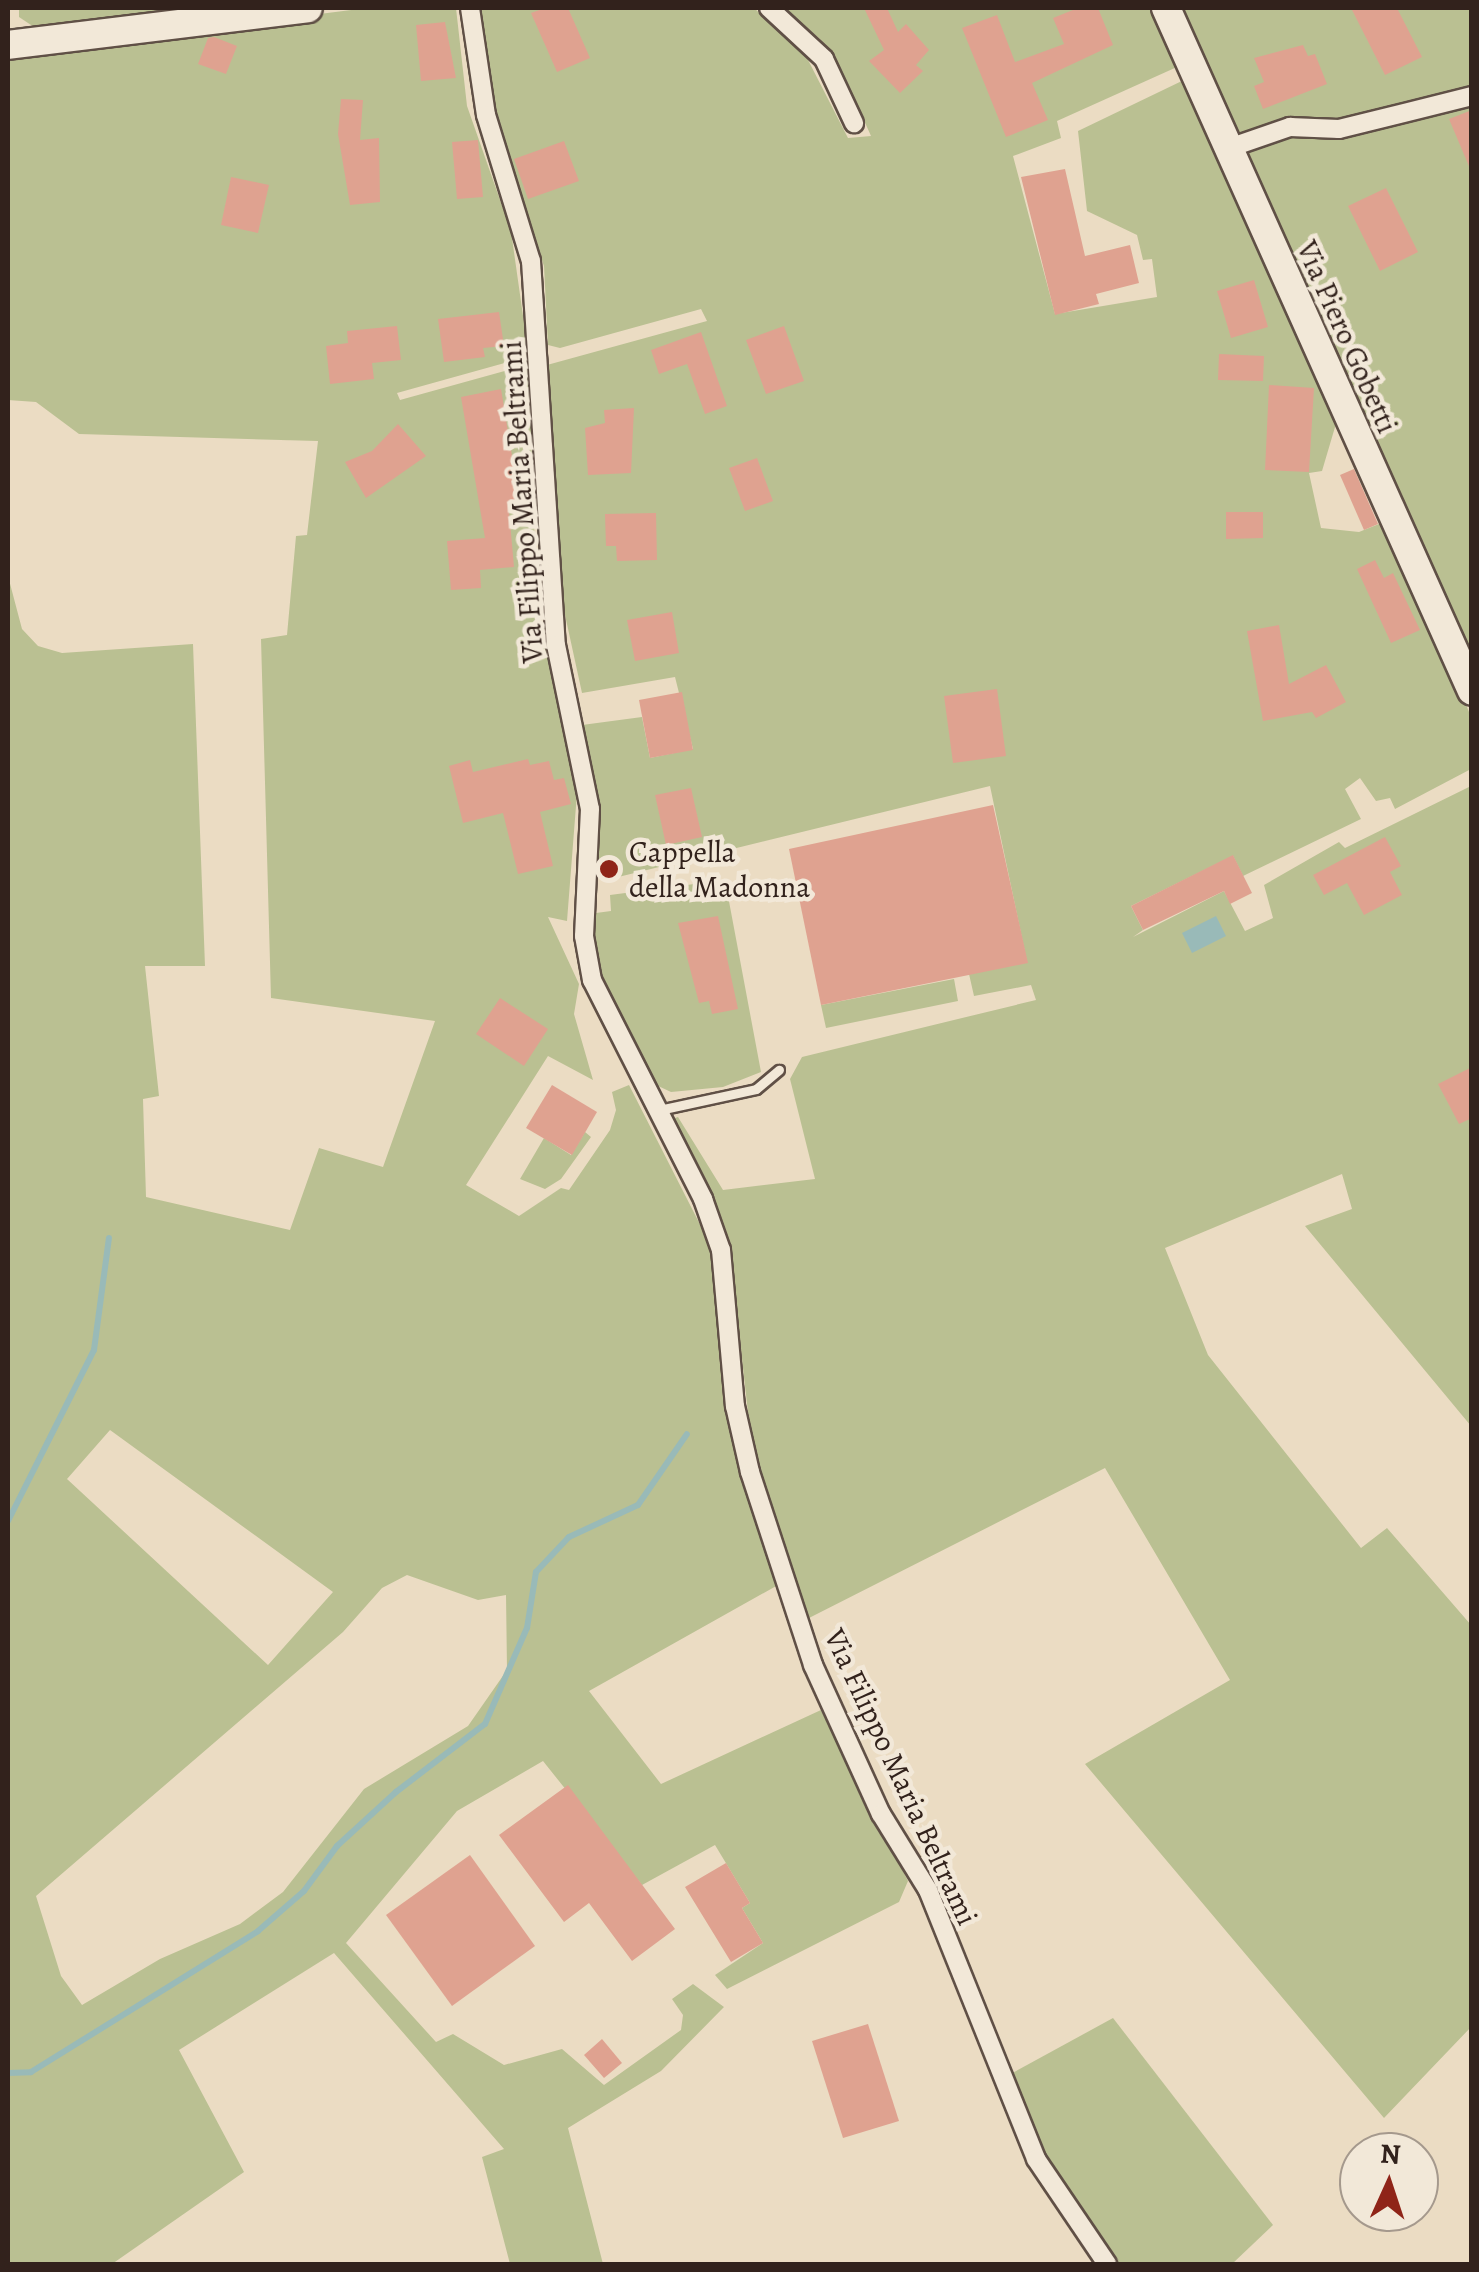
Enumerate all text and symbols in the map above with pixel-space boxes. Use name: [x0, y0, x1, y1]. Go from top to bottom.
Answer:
street label: Via Piero Gobetti: [1288, 235, 1406, 439]
street label: Via Filippo Maria Beltrami: [493, 340, 551, 664]
place label: Cappella della Madonna: [629, 834, 810, 904]
marker: Cappella della Madonna: [598, 858, 620, 880]
street label: Via Filippo Maria Beltrami: [816, 1623, 986, 1931]
north arrow: [1339, 2132, 1439, 2232]
text: N: [1379, 2135, 1402, 2174]

